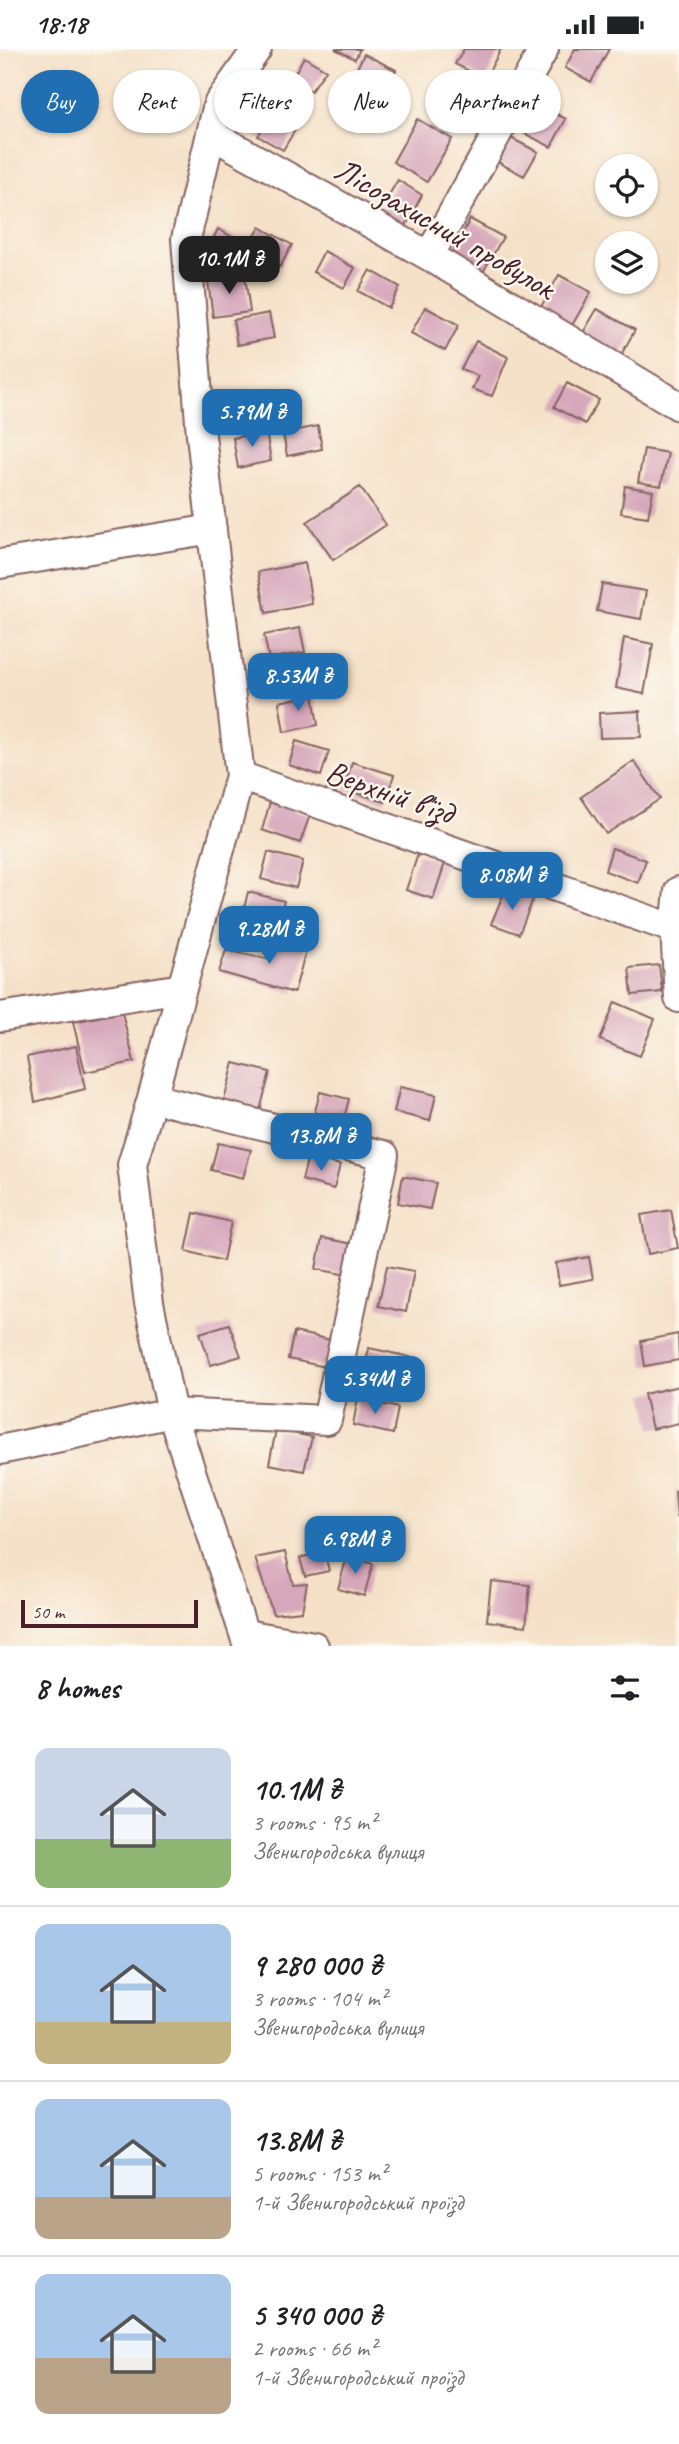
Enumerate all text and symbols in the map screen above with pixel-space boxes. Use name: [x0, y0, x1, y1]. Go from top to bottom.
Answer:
text: 18:18: [35, 8, 87, 41]
chip: Buy: [21, 70, 99, 133]
chip: Rent: [113, 70, 200, 133]
chip: Filters: [214, 70, 314, 133]
chip: New: [328, 70, 411, 133]
chip: Apartment: [425, 70, 561, 133]
street label: Лісозахисний провулок: [327, 148, 565, 310]
map controls: [595, 154, 658, 294]
button: locate: [595, 154, 658, 217]
button: layers: [595, 231, 658, 294]
pin: 10.1M ₴: [164, 237, 294, 296]
text: 10.1M ₴: [195, 244, 263, 273]
pin: 5.79M ₴: [187, 389, 317, 449]
text: 5.79M ₴: [218, 397, 286, 426]
pin: 8.53M ₴: [233, 653, 363, 713]
text: 8.53M ₴: [264, 661, 332, 690]
street label: Верхній в'їзд: [321, 751, 463, 835]
pin: 8.08M ₴: [447, 853, 577, 912]
text: 8.08M ₴: [478, 860, 546, 889]
pin: 9.28M ₴: [204, 907, 334, 966]
text: 9.28M ₴: [235, 914, 303, 943]
pin: 13.8M ₴: [256, 1113, 386, 1173]
text: 13.8M ₴: [287, 1121, 355, 1150]
pin: 5.34M ₴: [310, 1357, 440, 1416]
text: 5.34M ₴: [341, 1364, 409, 1393]
pin: 6.98M ₴: [290, 1517, 420, 1576]
text: 6.98M ₴: [321, 1524, 389, 1553]
scale bar: [21, 1597, 198, 1629]
text: 50 m: [32, 1600, 64, 1624]
text: 8 homes: [35, 1669, 120, 1707]
icon: filters: [606, 1669, 644, 1707]
text: 10.1M ₴: [252, 1770, 341, 1808]
icon: home: [91, 1776, 175, 1860]
text: 3 rooms · 95 m²: [252, 1808, 376, 1837]
text: Звенигородська вулиця: [252, 1837, 423, 1866]
text: 9 280 000 ₴: [252, 1946, 382, 1984]
icon: home: [91, 1952, 175, 2036]
text: 3 rooms · 104 m²: [252, 1984, 387, 2013]
text: Звенигородська вулиця: [252, 2013, 423, 2042]
text: 13.8M ₴: [252, 2121, 341, 2159]
icon: home: [91, 2127, 175, 2211]
text: 5 rooms · 153 m²: [252, 2159, 387, 2188]
text: 1-й Звенигородський проїзд: [252, 2188, 463, 2217]
text: 5 340 000 ₴: [252, 2296, 382, 2334]
icon: home: [91, 2302, 175, 2386]
text: 2 rooms · 66 m²: [252, 2334, 376, 2363]
text: 1-й Звенигородський проїзд: [252, 2363, 463, 2392]

